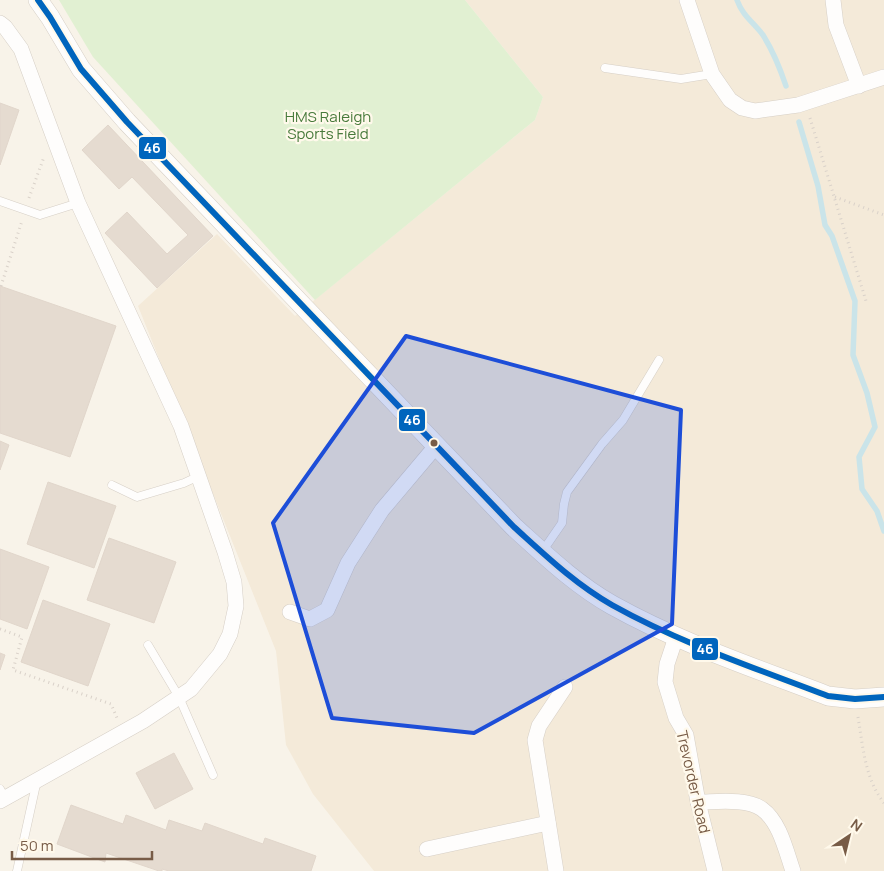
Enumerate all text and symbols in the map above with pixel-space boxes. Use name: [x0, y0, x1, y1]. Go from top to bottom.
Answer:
park label: HMS Raleigh Sports Field: [285, 106, 371, 144]
line badge: 46: [138, 136, 167, 160]
text: 46: [143, 138, 161, 157]
line badge: 46: [398, 408, 426, 432]
text: 46: [403, 410, 421, 429]
unlabelled marker: [429, 438, 439, 448]
line badge: 46: [691, 637, 719, 661]
text: 46: [696, 639, 714, 658]
street label: Trevorder Road: [671, 728, 716, 835]
north arrow: [824, 811, 874, 861]
text: N: [847, 814, 866, 836]
scale bar: [12, 828, 152, 860]
text: 50 m: [20, 835, 54, 856]

